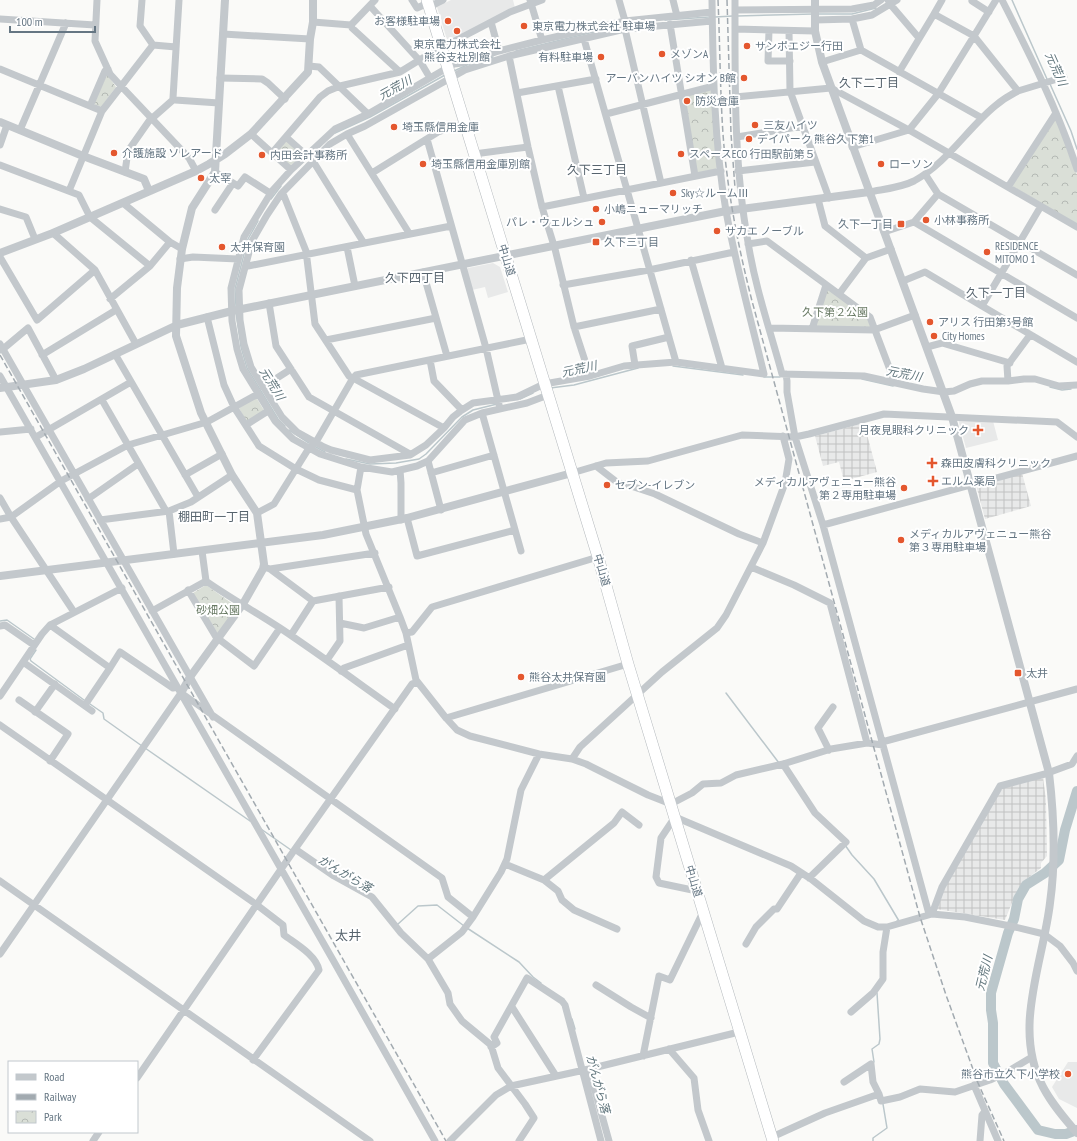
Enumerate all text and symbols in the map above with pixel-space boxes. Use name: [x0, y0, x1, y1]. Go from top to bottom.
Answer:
scale bar: [10, 8, 95, 34]
text: 100 m: [16, 14, 43, 29]
place label: お客様駐車場: [374, 14, 440, 28]
marker: お客様駐車場: [443, 16, 453, 26]
place label: 東京電力株式会社 駐車場: [532, 19, 655, 33]
marker: 東京電力株式会社 駐車場: [519, 21, 529, 31]
marker: 東京電力株式会社 熊谷支社別館: [452, 26, 462, 36]
place label: 東京電力株式会社 熊谷支社別館: [413, 37, 501, 64]
place label: サンポエジー行田: [755, 39, 843, 53]
marker: サンポエジー行田: [742, 41, 752, 51]
place label: メゾンA: [670, 47, 709, 61]
marker: メゾンA: [657, 49, 667, 59]
water label: 元荒川: [1042, 49, 1071, 90]
place label: 有料駐車場: [538, 50, 593, 64]
marker: 有料駐車場: [596, 52, 606, 62]
water label: 元荒川: [375, 71, 416, 103]
place label: アーバンハイツ シオン B館: [606, 71, 736, 85]
marker: アーバンハイツ シオン B館: [739, 73, 749, 83]
district label: 久下二丁目: [839, 75, 899, 90]
place label: 防災倉庫: [695, 94, 739, 108]
marker: 防災倉庫: [682, 96, 692, 106]
place label: 三友ハイツ: [763, 118, 818, 132]
place label: 埼玉縣信用金庫: [402, 120, 479, 134]
marker: 三友ハイツ: [750, 120, 760, 130]
marker: 埼玉縣信用金庫: [389, 122, 399, 132]
place label: デイパーク 熊谷久下第1: [757, 132, 874, 146]
marker: デイパーク 熊谷久下第1: [744, 134, 754, 144]
place label: 介護施設 ソレアード: [122, 146, 223, 160]
place label: スペースECO 行田駅前第５: [689, 147, 816, 161]
marker: 介護施設 ソレアード: [109, 148, 119, 158]
place label: 内田会計事務所: [270, 148, 348, 162]
marker: スペースECO 行田駅前第５: [676, 149, 686, 159]
marker: 内田会計事務所: [257, 150, 267, 160]
place label: 埼玉縣信用金庫別館: [431, 157, 530, 171]
place label: ローソン: [889, 157, 933, 171]
marker: 埼玉縣信用金庫別館: [418, 159, 428, 169]
marker: ローソン: [876, 159, 886, 169]
district label: 久下三丁目: [567, 162, 627, 177]
place label: 太宰: [209, 171, 231, 185]
marker: 太宰: [196, 173, 206, 183]
place label: Sky☆ルームⅢ: [681, 186, 749, 200]
marker: Sky☆ルームⅢ: [668, 188, 678, 198]
place label: 小嶋ニューマリッチ: [604, 202, 703, 216]
marker: 小嶋ニューマリッチ: [591, 204, 601, 214]
place label: 小林事務所: [934, 213, 990, 227]
place label: パレ・ウェルシュ: [506, 215, 594, 229]
marker: 小林事務所: [921, 215, 931, 225]
marker: パレ・ウェルシュ: [597, 217, 607, 227]
place label: 久下一丁目: [838, 217, 893, 231]
marker: 久下一丁目: [896, 219, 906, 229]
place label: サカエ ノーブル: [725, 224, 804, 238]
marker: サカエ ノーブル: [712, 226, 722, 236]
place label: 久下三丁目: [604, 235, 659, 249]
marker: 久下三丁目: [591, 237, 601, 247]
place label: RESIDENCE MITOMO 1: [995, 239, 1039, 266]
place label: 太井保育園: [230, 240, 285, 254]
marker: 太井保育園: [217, 242, 227, 252]
street label: 中山道: [495, 242, 519, 278]
marker: RESIDENCE MITOMO 1: [982, 247, 992, 257]
district label: 久下四丁目: [385, 270, 445, 285]
district label: 久下一丁目: [966, 285, 1026, 300]
park label: 久下第２公園: [802, 305, 868, 319]
place label: アリス 行田第3号館: [938, 315, 1033, 329]
marker: アリス 行田第3号館: [925, 317, 935, 327]
place label: City Homes: [942, 329, 985, 343]
marker: City Homes: [929, 331, 939, 341]
water label: 元荒川: [560, 357, 600, 380]
water label: 元荒川: [885, 363, 925, 385]
water label: 元荒川: [257, 364, 289, 405]
place label: 月夜見眼科クリニック: [859, 423, 969, 437]
marker: 月夜見眼科クリニック: [972, 424, 984, 436]
place label: 森田皮膚科クリニック: [941, 456, 1051, 470]
marker: 森田皮膚科クリニック: [926, 457, 938, 469]
place label: エルム薬局: [941, 474, 996, 488]
place label: メディカルアヴェニュー熊谷 第２専用駐車場: [754, 475, 896, 502]
marker: エルム薬局: [928, 476, 938, 486]
place label: セブン-イレブン: [615, 478, 695, 492]
marker: セブン-イレブン: [602, 480, 612, 490]
marker: メディカルアヴェニュー熊谷 第２専用駐車場: [899, 483, 909, 493]
district label: 棚田町一丁目: [178, 509, 250, 524]
place label: メディカルアヴェニュー熊谷 第３専用駐車場: [909, 527, 1051, 554]
marker: メディカルアヴェニュー熊谷 第３専用駐車場: [896, 535, 906, 545]
street label: 中山道: [591, 552, 613, 588]
park label: 砂畑公園: [196, 603, 240, 617]
place label: 太井: [1026, 666, 1048, 680]
marker: 太井: [1013, 668, 1023, 678]
place label: 熊谷太井保育園: [529, 670, 606, 684]
marker: 熊谷太井保育園: [516, 672, 526, 682]
water label: がんがら落: [316, 852, 377, 896]
street label: 中山道: [682, 863, 706, 899]
district label: 太井: [335, 927, 361, 944]
water label: 元荒川: [972, 952, 996, 992]
water label: がんがら落: [583, 1053, 614, 1117]
legend: [8, 1061, 138, 1133]
place label: 熊谷市立久下小学校: [961, 1067, 1060, 1081]
text: Road: [44, 1069, 64, 1084]
marker: 熊谷市立久下小学校: [1063, 1069, 1073, 1079]
text: Railway: [44, 1089, 77, 1104]
text: Park: [44, 1109, 62, 1124]

